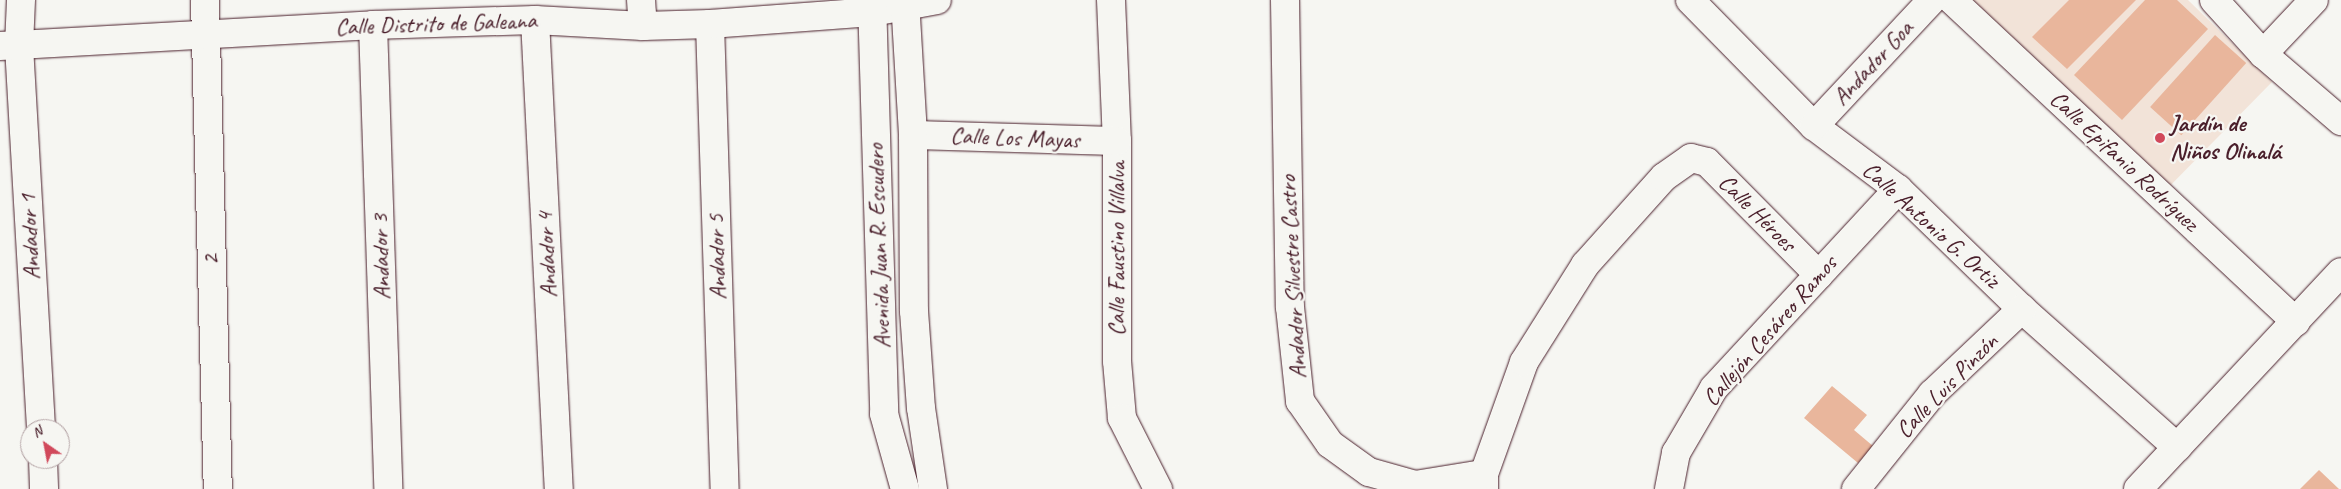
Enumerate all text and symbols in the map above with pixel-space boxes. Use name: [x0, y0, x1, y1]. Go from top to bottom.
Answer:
street label: Calle Distrito de Galeana: [335, 6, 537, 42]
street label: Andador Goa: [1827, 15, 1919, 111]
street label: Calle Epifanio Rodríguez: [2044, 85, 2204, 237]
place label: Jardín de Niños Olinalá: [2170, 110, 2281, 166]
street label: Calle Los Mayas: [950, 121, 1080, 155]
marker: Jardín de Niños Olinalá: [2154, 132, 2166, 144]
street label: Avenida Juan R. Escudero: [861, 143, 897, 349]
street label: Calle Antonio G. Ortiz: [1856, 156, 2006, 294]
street label: Calle Faustino Villalva: [1103, 162, 1131, 336]
street label: Calle Héroes: [1712, 168, 1802, 258]
street label: Andador Silvestre Castro: [1273, 174, 1313, 380]
street label: Andador 1: [13, 193, 47, 281]
street label: Andador 4: [530, 211, 564, 299]
street label: Andador 3: [365, 214, 397, 300]
street label: Andador 5: [701, 214, 733, 300]
street label: Callejón Cesáreo Ramos: [1697, 250, 1843, 412]
street label: 2: [196, 254, 226, 266]
street label: Calle Luis Pinzón: [1890, 328, 2004, 444]
north arrow: [20, 419, 70, 469]
text: N: [29, 422, 45, 441]

